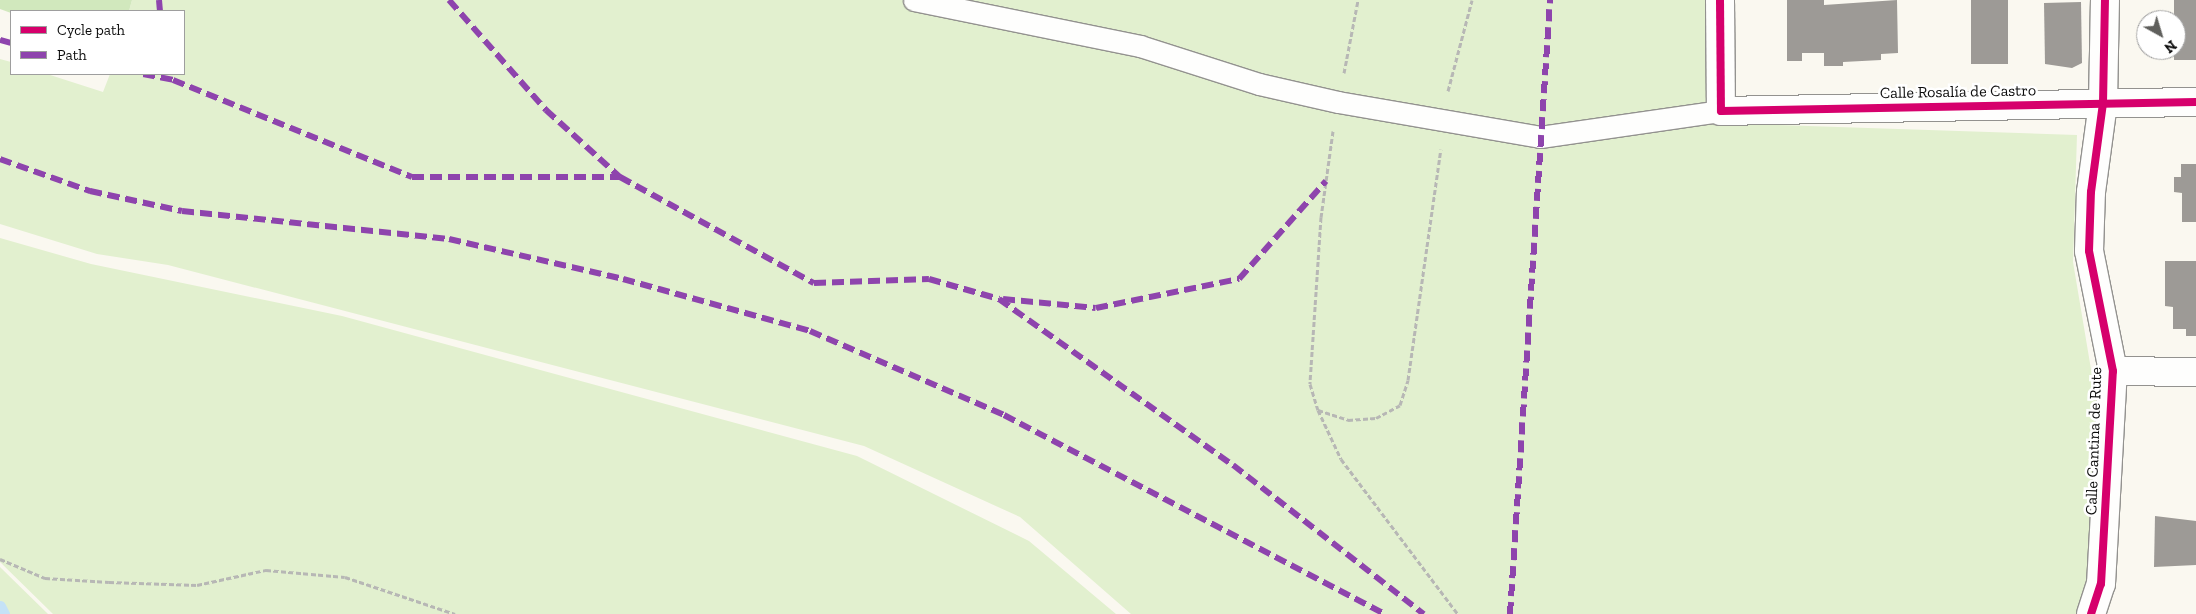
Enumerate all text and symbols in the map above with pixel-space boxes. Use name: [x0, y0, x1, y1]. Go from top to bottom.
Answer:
legend: [10, 10, 185, 75]
north arrow: [2136, 10, 2186, 60]
text: Cycle path: [57, 21, 125, 39]
text: N: [2161, 36, 2180, 56]
text: Path: [57, 46, 87, 64]
street label: Calle Rosalía de Castro: [1880, 81, 2036, 103]
street label: Calle Cantina de Rute: [2082, 367, 2106, 515]

